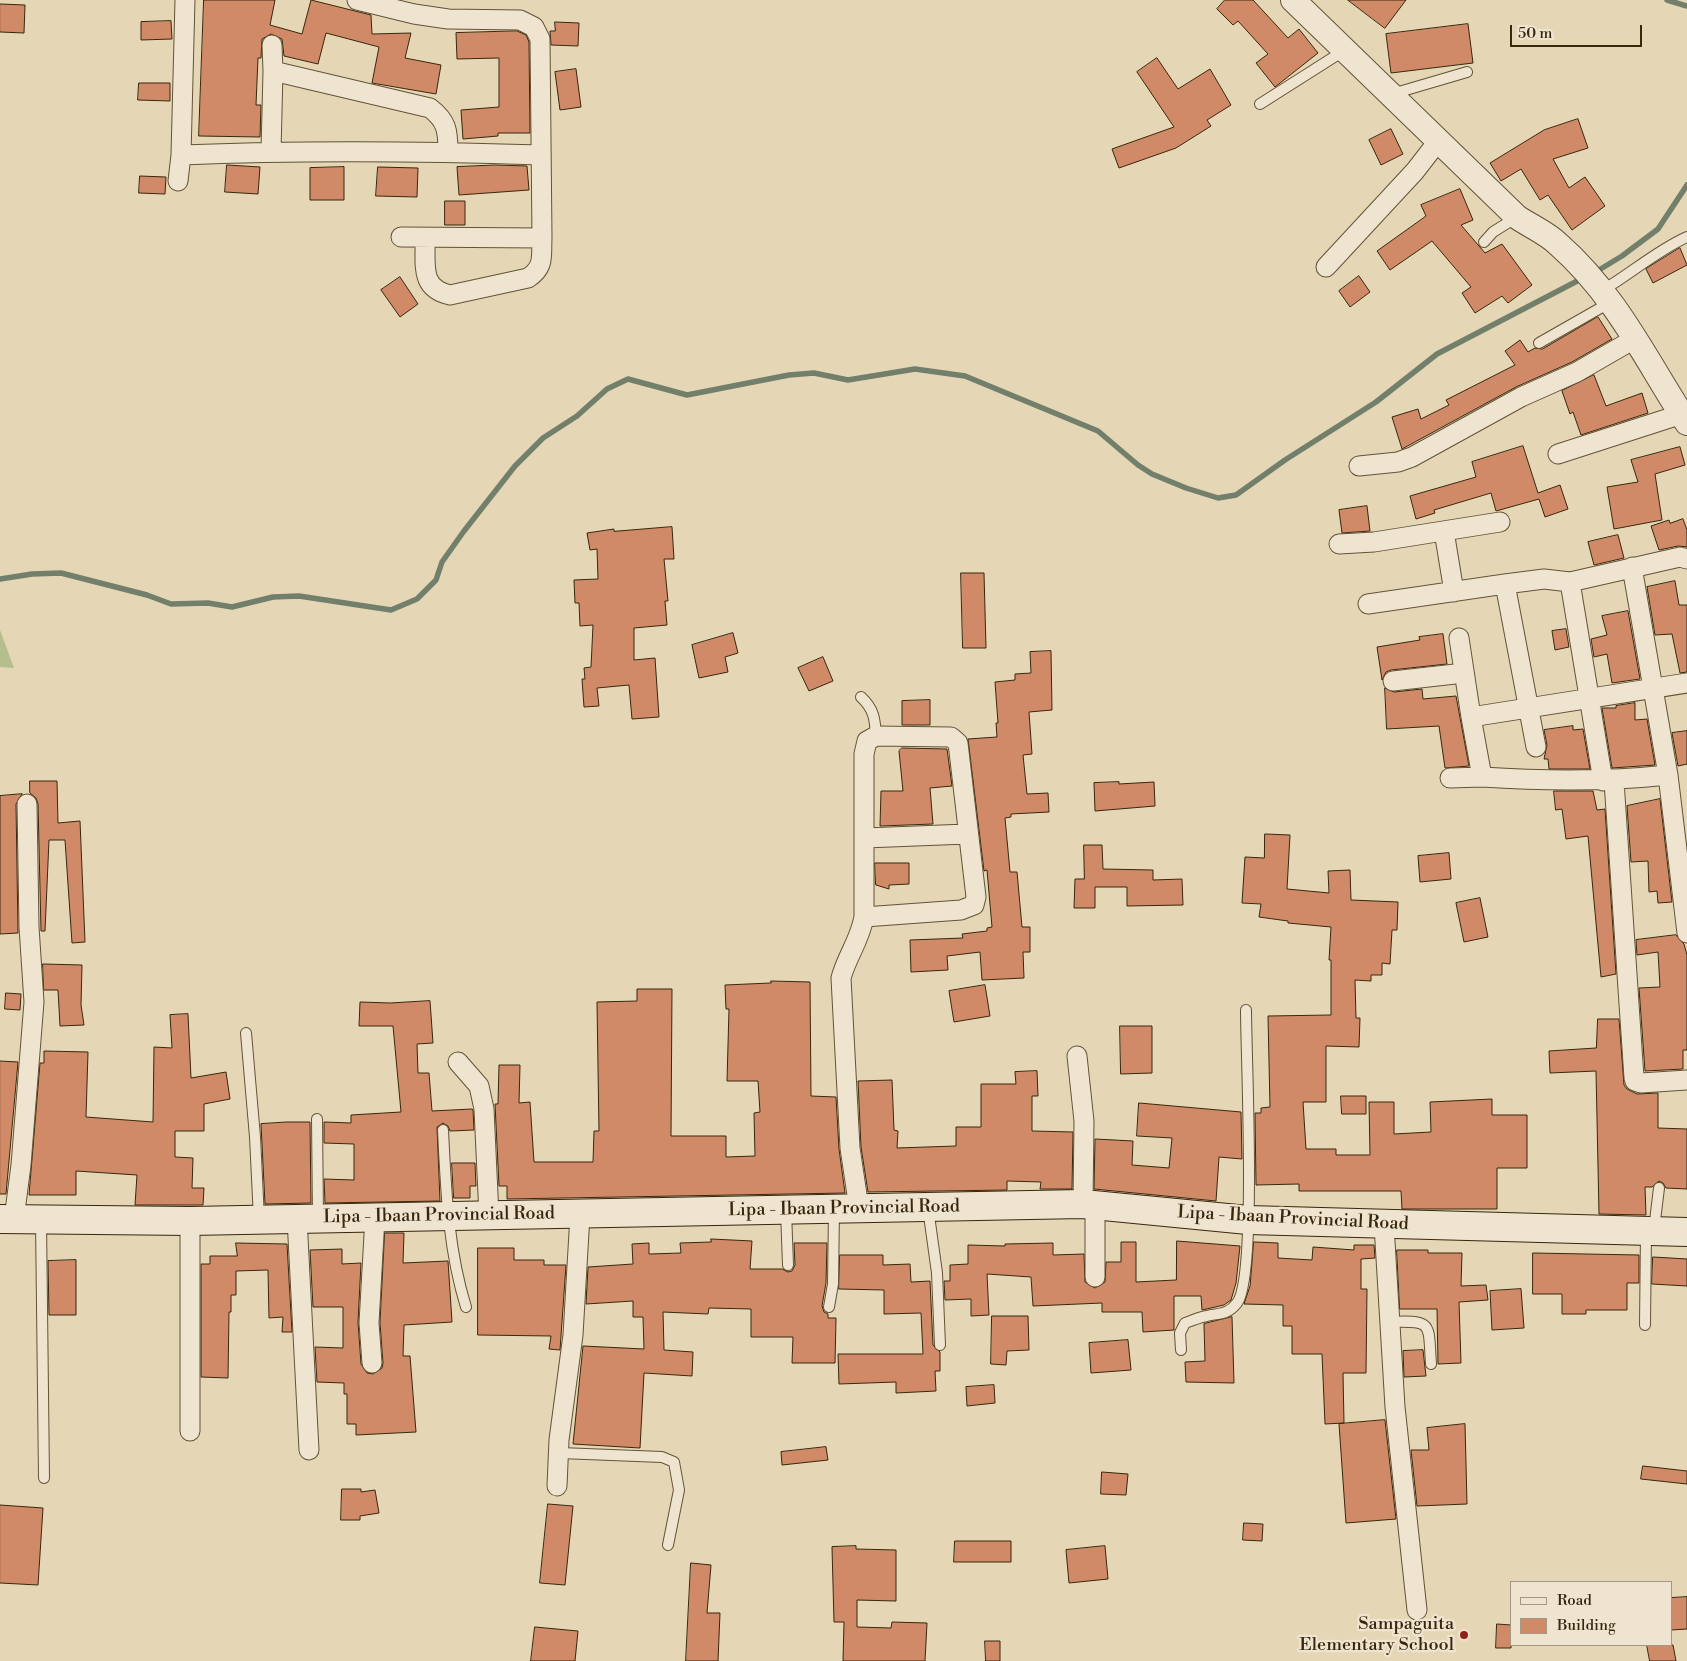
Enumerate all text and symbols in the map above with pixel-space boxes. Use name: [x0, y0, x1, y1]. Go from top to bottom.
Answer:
scale bar: [1512, 15, 1644, 47]
text: 50 m: [1518, 24, 1552, 43]
street label: Lipa - Ibaan Provincial Road: [728, 1196, 960, 1222]
street label: Lipa - Ibaan Provincial Road: [1177, 1202, 1409, 1236]
street label: Lipa - Ibaan Provincial Road: [323, 1203, 555, 1229]
legend: [1510, 1581, 1672, 1646]
text: Road: [1557, 1591, 1592, 1610]
place label: Sampaguita Elementary School: [1299, 1614, 1454, 1656]
text: Building: [1557, 1616, 1616, 1635]
marker: Sampaguita Elementary School: [1458, 1629, 1470, 1641]

